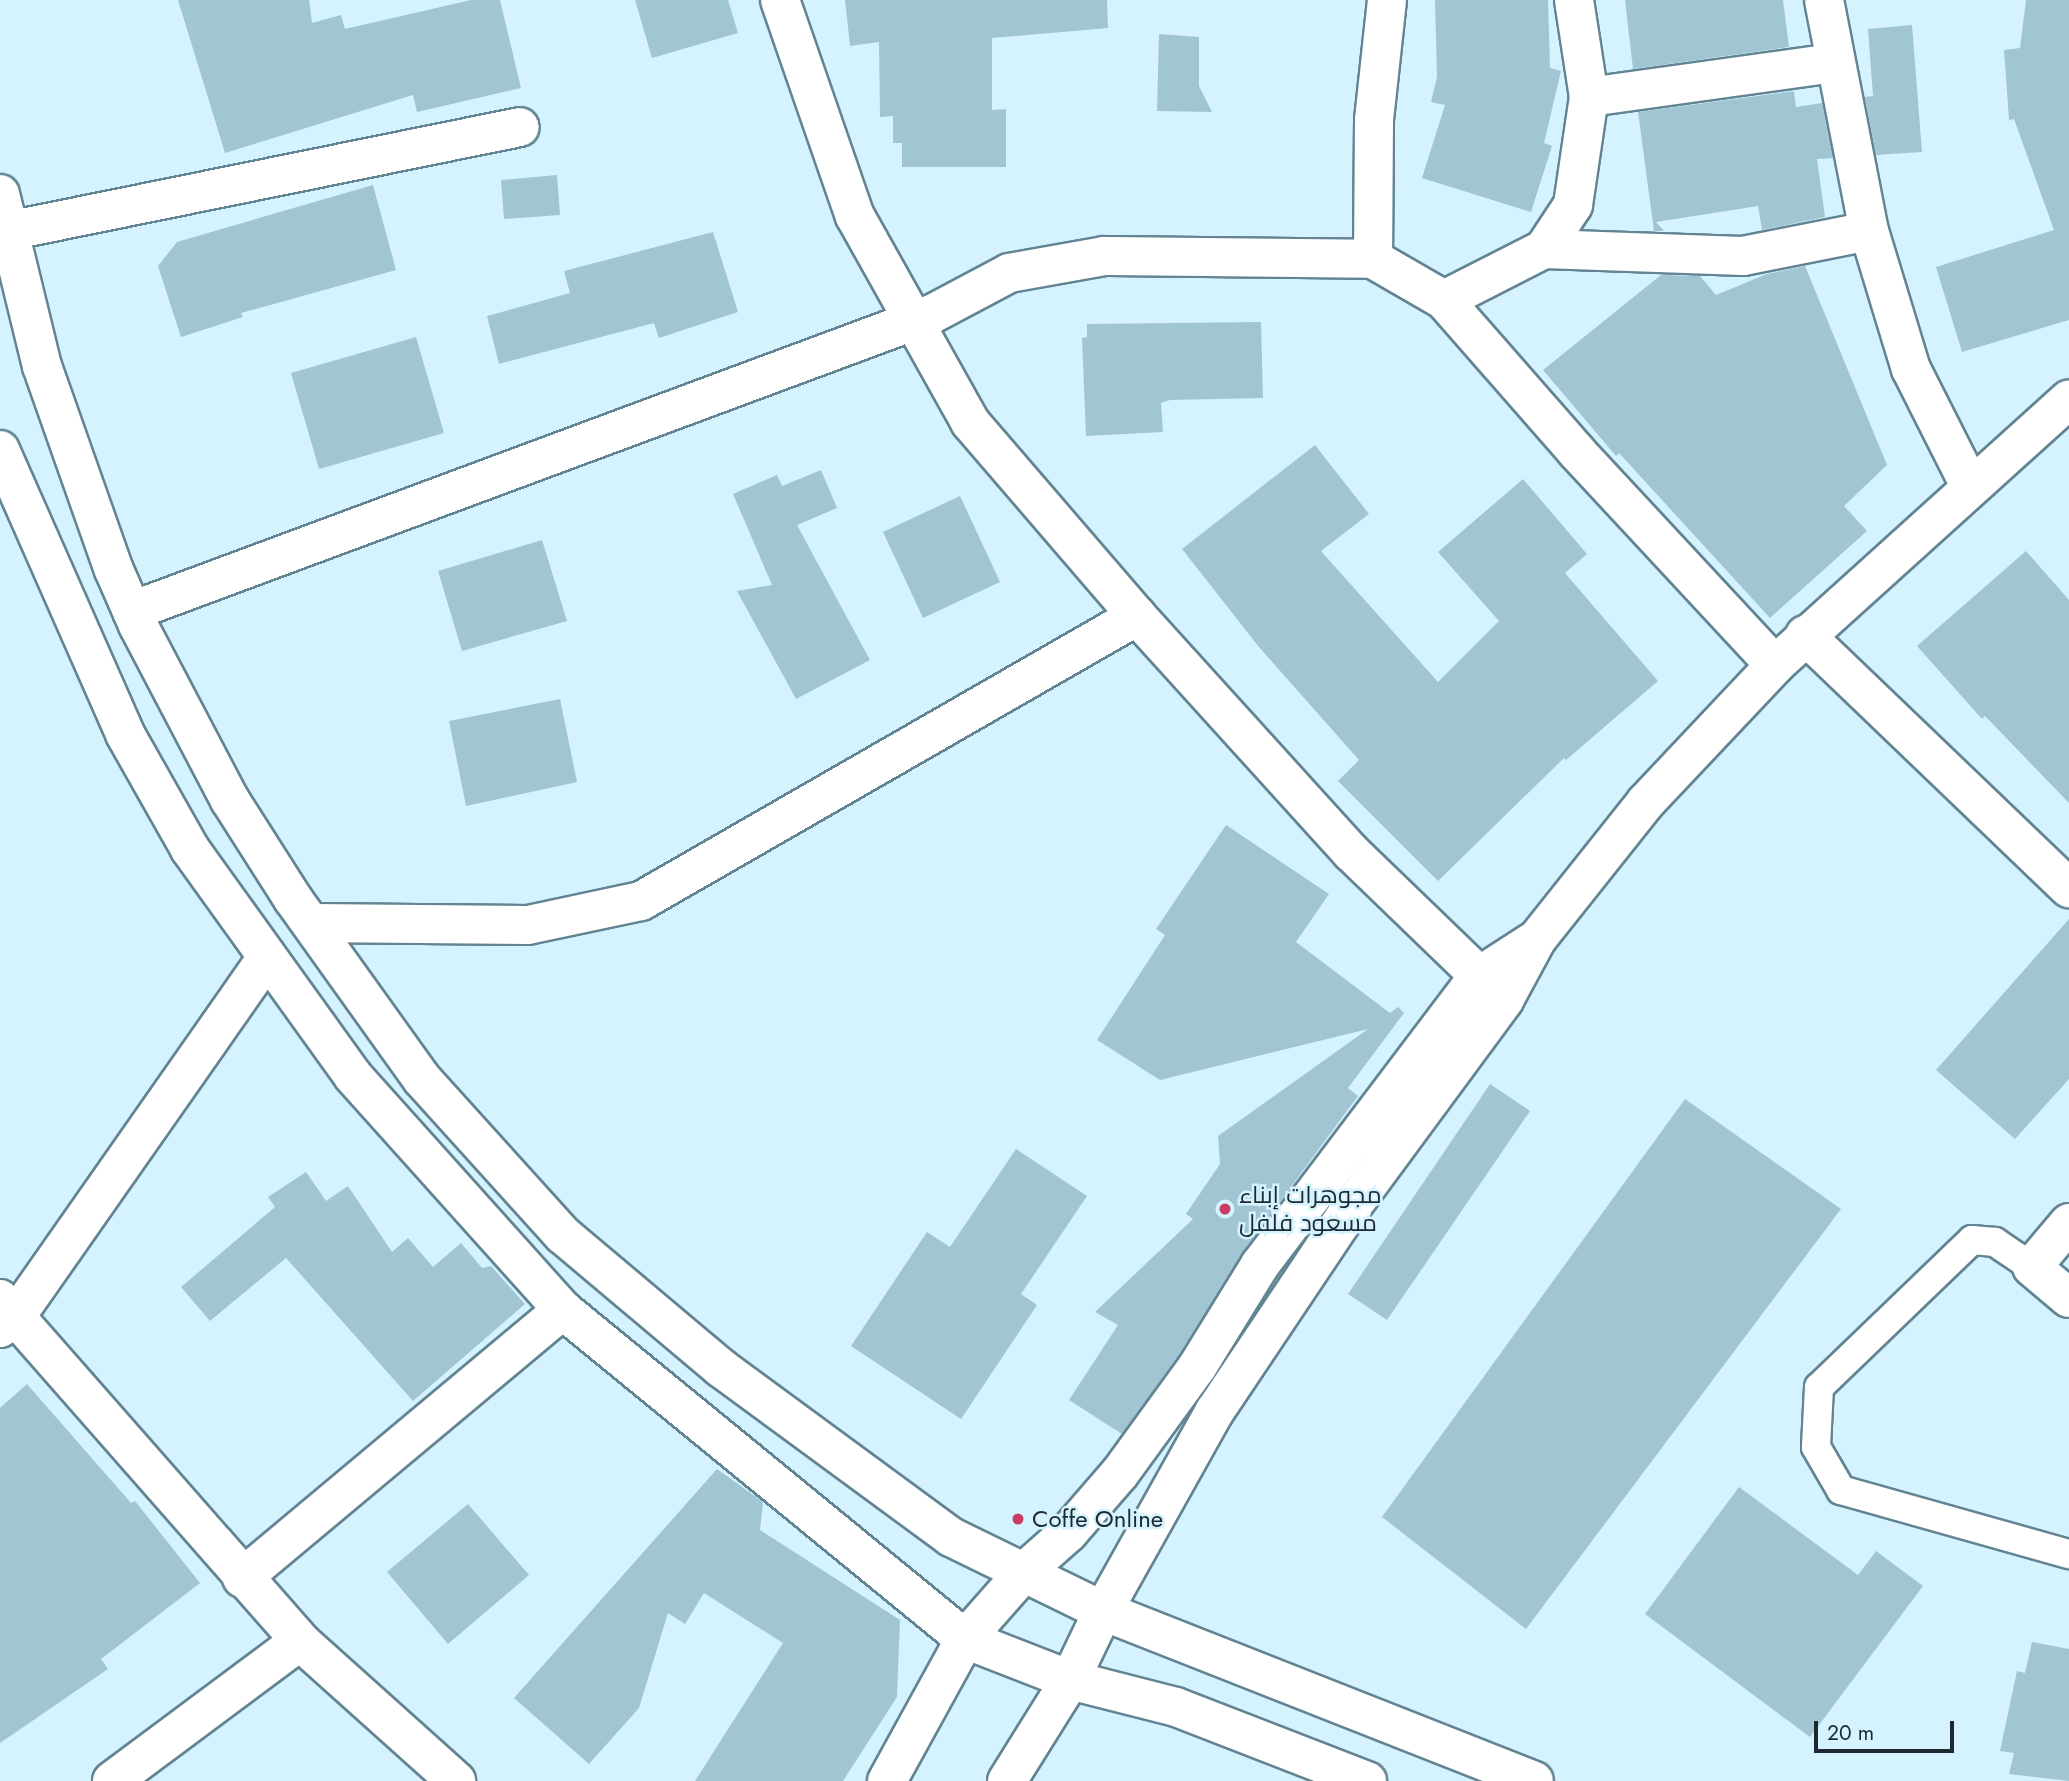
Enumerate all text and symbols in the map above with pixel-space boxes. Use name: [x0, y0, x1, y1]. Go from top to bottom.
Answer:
place label: مجوهرات إبناء مسعود فلفل: [1239, 1181, 1382, 1237]
marker: مجوهرات إبناء مسعود فلفل: [1217, 1201, 1233, 1217]
place label: Coffe Online: [1032, 1505, 1163, 1533]
marker: Coffe Online: [1010, 1511, 1026, 1527]
scale bar: [1817, 1708, 1957, 1752]
text: 20 m: [1827, 1718, 1874, 1748]

